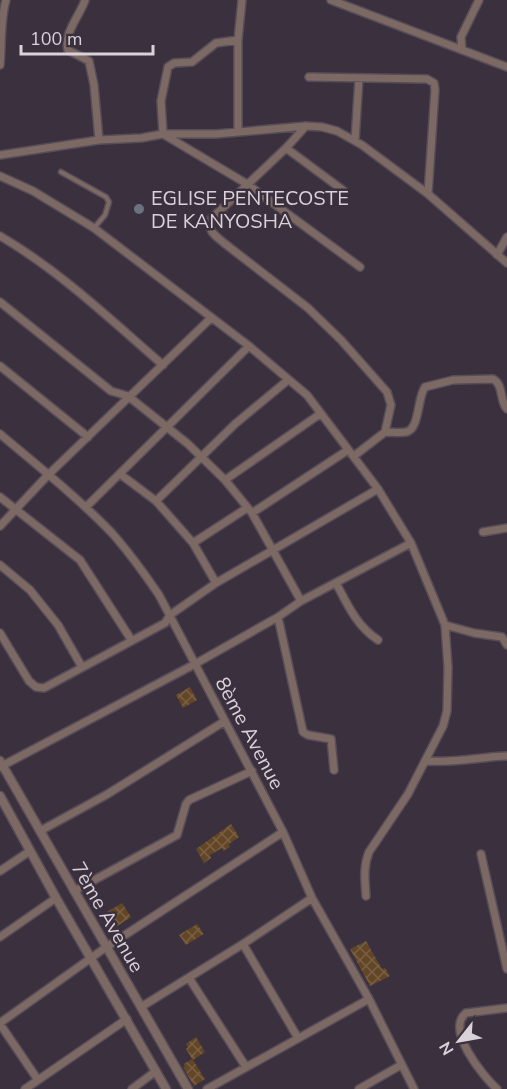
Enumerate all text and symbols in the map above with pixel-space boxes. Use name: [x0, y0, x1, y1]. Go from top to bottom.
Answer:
scale bar: [21, 18, 153, 56]
text: 100 m: [30, 27, 82, 51]
place label: EGLISE PENTECOSTE DE KANYOSHA: [151, 185, 349, 235]
marker: EGLISE PENTECOSTE DE KANYOSHA: [132, 202, 146, 216]
street label: 8ème Avenue: [209, 672, 290, 794]
street label: 7ème Avenue: [65, 857, 150, 978]
north arrow: [429, 1011, 489, 1071]
text: N: [434, 1037, 460, 1059]

